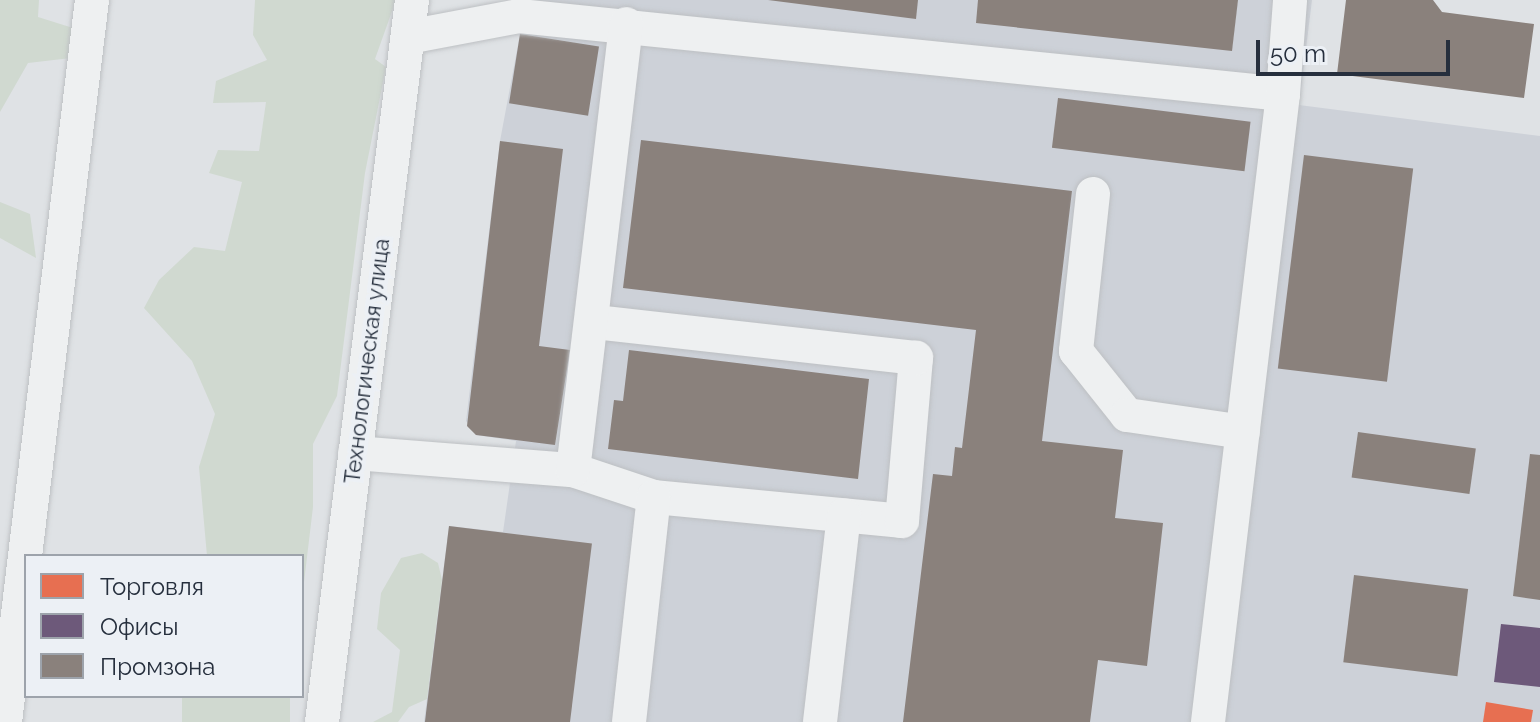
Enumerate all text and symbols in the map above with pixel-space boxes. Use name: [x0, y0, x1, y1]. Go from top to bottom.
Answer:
scale bar: [1260, 24, 1454, 74]
text: 50 m: [1270, 39, 1326, 68]
street label: Технологическая улица: [339, 237, 395, 485]
legend: [24, 554, 304, 698]
text: Торговля: [100, 572, 204, 601]
text: Офисы: [100, 612, 178, 641]
text: Промзона: [100, 652, 215, 681]

